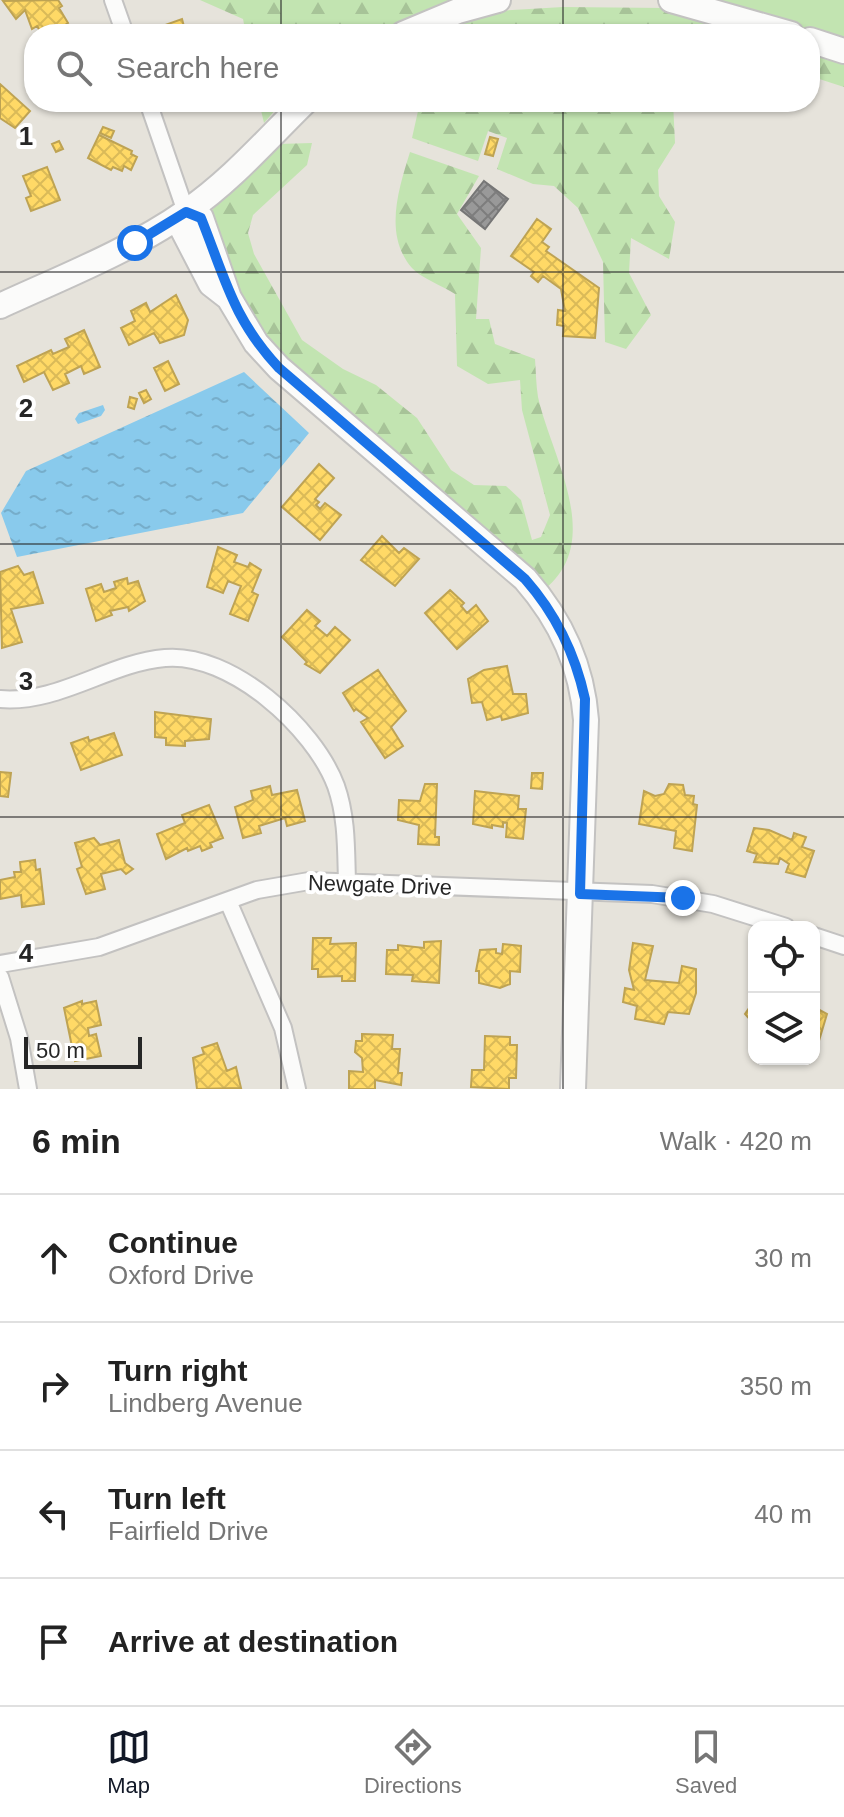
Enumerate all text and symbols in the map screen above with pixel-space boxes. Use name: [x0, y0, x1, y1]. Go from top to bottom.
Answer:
search box: [24, 24, 820, 112]
icon: search: [52, 46, 96, 90]
text: Search here: [116, 51, 279, 84]
text: 1: [19, 121, 33, 151]
route start: [117, 225, 153, 261]
text: 2: [19, 393, 33, 423]
text: 3: [19, 666, 33, 696]
street label: Newgate Drive: [307, 870, 453, 900]
route end: [665, 880, 701, 916]
map controls: [748, 921, 820, 1065]
button: locate: [748, 921, 820, 993]
text: 4: [19, 938, 34, 968]
button: layers: [748, 993, 820, 1065]
scale bar: [24, 1033, 142, 1069]
text: 50 m: [36, 1038, 85, 1063]
text: 6 min: [32, 1122, 121, 1160]
text: Walk · 420 m: [660, 1126, 812, 1156]
text: Continue: [108, 1226, 238, 1259]
icon: ahead: [32, 1236, 76, 1280]
text: 30 m: [754, 1243, 812, 1273]
text: Oxford Drive: [108, 1260, 254, 1290]
text: Turn right: [108, 1354, 247, 1387]
icon: right: [32, 1364, 76, 1408]
text: 350 m: [740, 1371, 812, 1401]
text: Lindberg Avenue: [108, 1388, 303, 1418]
text: Turn left: [108, 1482, 226, 1515]
icon: left: [32, 1492, 76, 1536]
text: 40 m: [754, 1499, 812, 1529]
text: Fairfield Drive: [108, 1516, 268, 1546]
icon: arrive: [32, 1620, 76, 1664]
text: Arrive at destination: [108, 1625, 398, 1658]
tab: Map: [107, 1725, 151, 1799]
tab: Directions: [364, 1725, 462, 1799]
tab: Saved: [675, 1725, 737, 1799]

